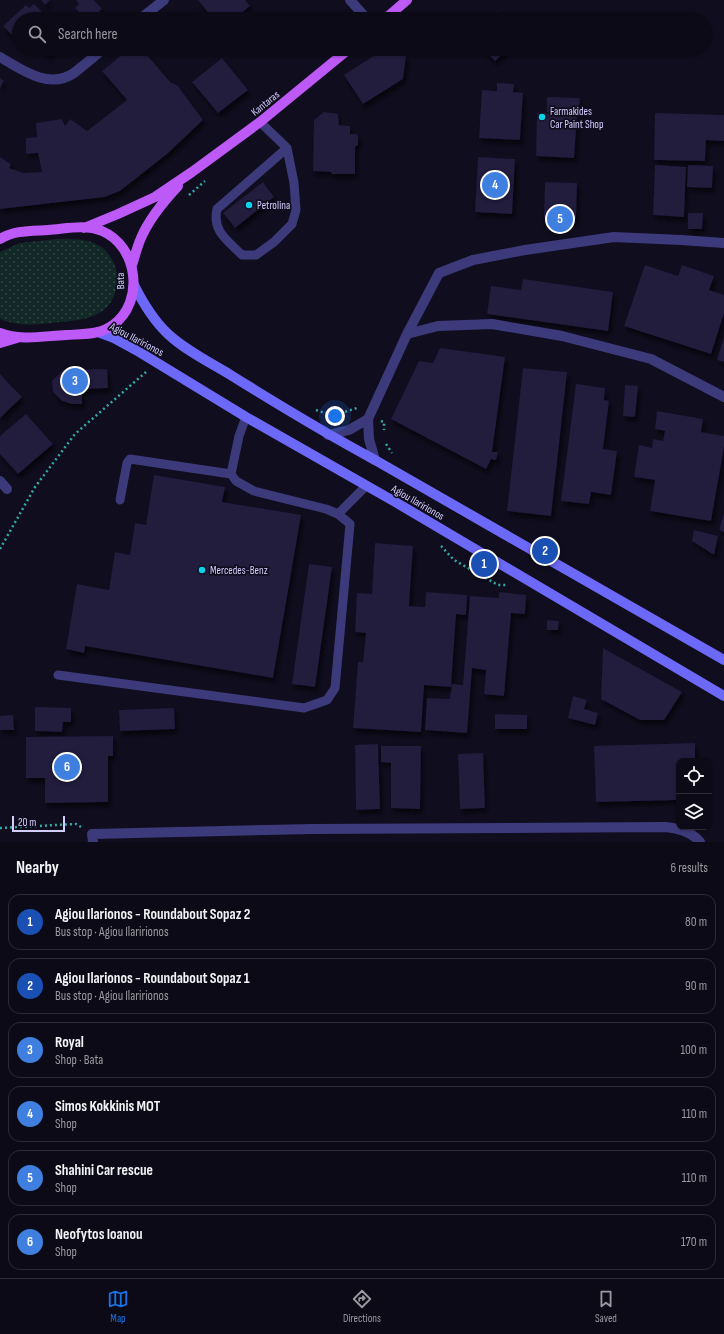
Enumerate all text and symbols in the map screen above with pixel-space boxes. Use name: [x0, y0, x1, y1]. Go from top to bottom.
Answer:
search box: [12, 12, 712, 56]
icon: search: [26, 23, 48, 45]
text: Search here: [58, 25, 118, 44]
street label: Kantaras: [249, 88, 282, 119]
place label: Farmakides Car Paint Shop: [550, 105, 604, 131]
marker: Farmakides Car Paint Shop: [537, 112, 547, 122]
pin: 4: [482, 170, 508, 200]
place label: Petrolina: [257, 199, 290, 212]
marker: Petrolina: [244, 200, 254, 210]
pin: 5: [547, 204, 573, 234]
street label: Bata: [114, 273, 127, 289]
street label: Agiou Ilaririonos: [107, 319, 166, 359]
pin: 3: [62, 366, 88, 396]
your location: [325, 406, 345, 426]
street label: Agiou Ilaririonos: [388, 482, 447, 523]
pin: 2: [532, 536, 558, 566]
pin: 1: [471, 549, 497, 579]
place label: Mercedes-Benz: [210, 564, 268, 577]
marker: Mercedes-Benz: [197, 565, 207, 575]
pin: 6: [54, 752, 80, 782]
map controls: [676, 758, 712, 830]
button: locate: [676, 758, 712, 794]
button: layers: [676, 794, 712, 830]
scale bar: [12, 814, 65, 833]
text: 20 m: [18, 816, 36, 829]
text: Nearby: [16, 858, 59, 878]
text: 6 results: [670, 860, 708, 876]
text: Agiou Ilarionos - Roundabout Sopaz 2: [55, 905, 250, 924]
text: 1: [27, 914, 33, 930]
text: 80 m: [685, 914, 707, 930]
text: Bus stop · Agiou Ilaririonos: [55, 924, 169, 940]
text: Agiou Ilarionos - Roundabout Sopaz 1: [55, 969, 250, 988]
text: 2: [27, 978, 33, 994]
text: 90 m: [685, 978, 707, 994]
text: Bus stop · Agiou Ilaririonos: [55, 988, 169, 1004]
text: Royal: [55, 1033, 84, 1052]
text: 3: [27, 1042, 33, 1058]
text: 100 m: [680, 1042, 707, 1058]
text: Shop · Bata: [55, 1052, 103, 1068]
text: Simos Kokkinis MOT: [55, 1097, 160, 1116]
text: 4: [27, 1106, 33, 1122]
text: 110 m: [682, 1106, 707, 1122]
text: Shop: [55, 1116, 77, 1132]
text: Shahini Car rescue: [55, 1161, 153, 1180]
text: 5: [27, 1170, 33, 1186]
text: 110 m: [682, 1170, 707, 1186]
text: Shop: [55, 1180, 77, 1196]
text: Neofytos Ioanou: [55, 1225, 143, 1244]
text: 6: [27, 1234, 33, 1250]
text: 170 m: [681, 1234, 707, 1250]
text: Shop: [55, 1244, 77, 1260]
tab: Map: [107, 1288, 129, 1325]
tab: Directions: [343, 1288, 381, 1325]
tab: Saved: [595, 1288, 617, 1325]

